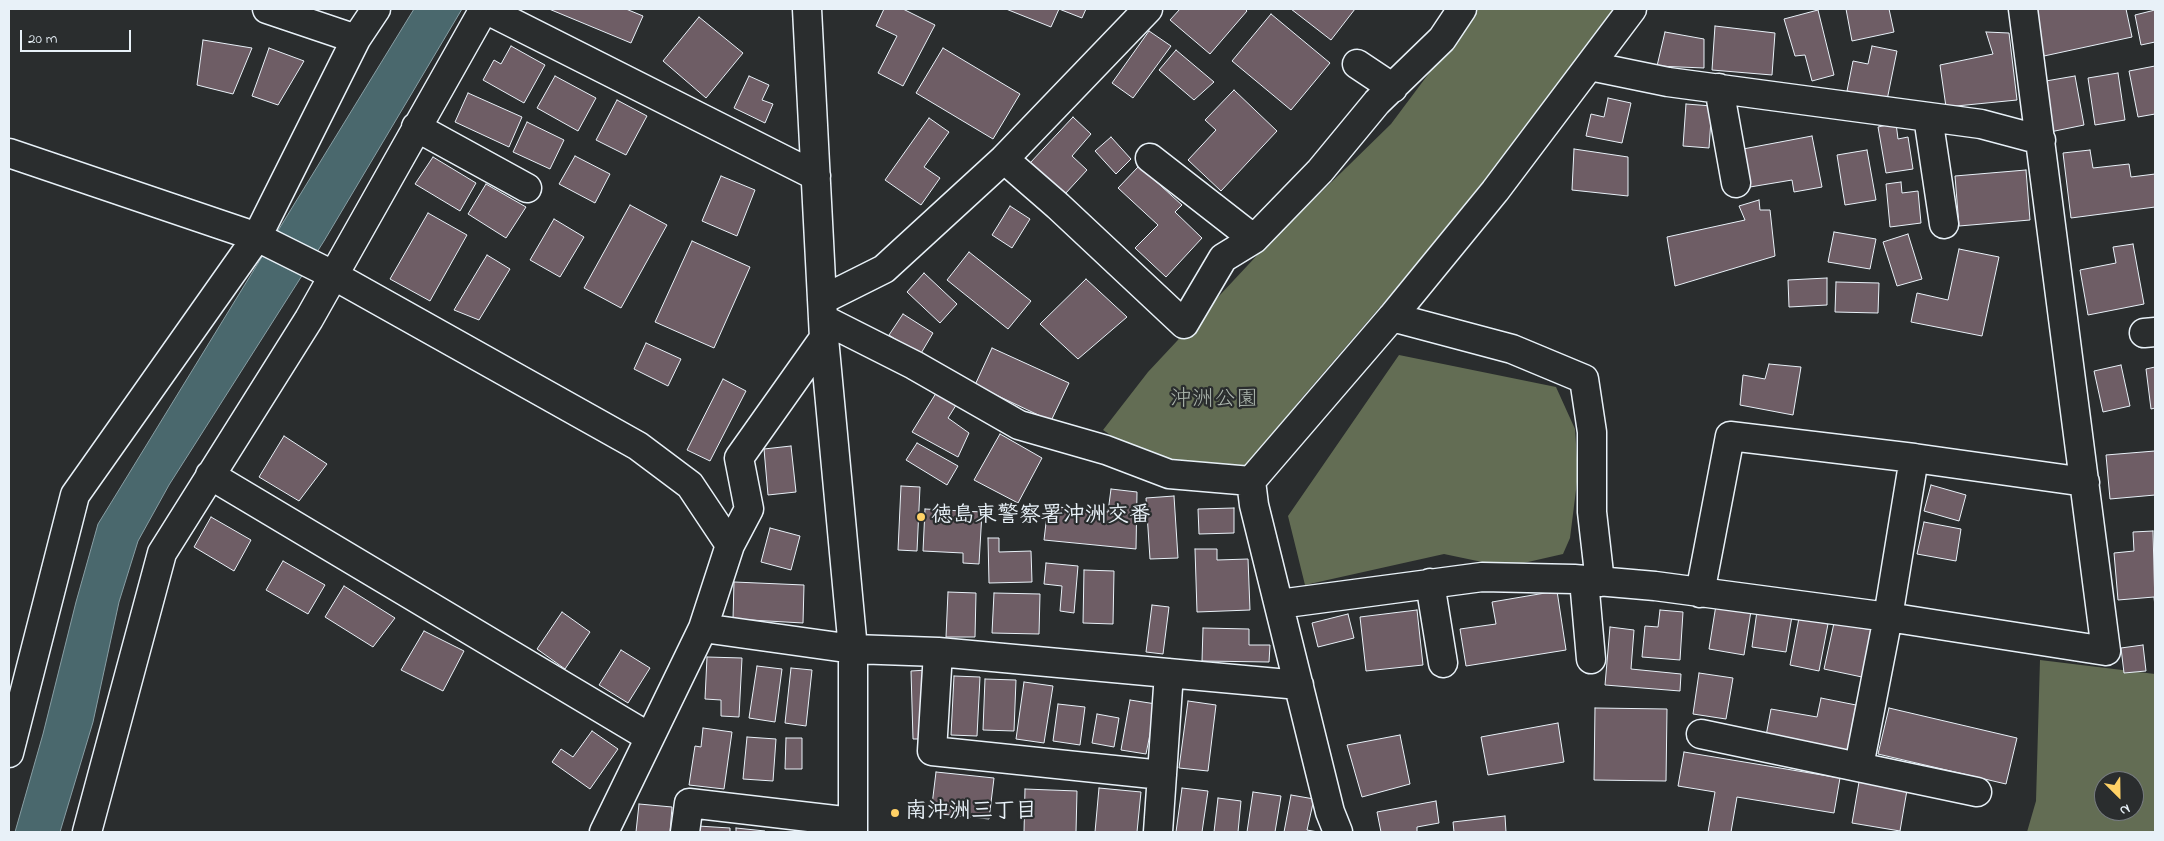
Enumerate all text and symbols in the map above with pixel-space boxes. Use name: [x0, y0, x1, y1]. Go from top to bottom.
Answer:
scale bar: [22, 20, 134, 52]
text: 20 m: [28, 28, 57, 50]
park label: 沖洲公園: [1170, 388, 1258, 414]
place label: 徳島東警察署沖洲交番: [931, 504, 1151, 530]
marker: 徳島東警察署沖洲交番: [915, 511, 927, 523]
north arrow: [2094, 771, 2144, 821]
text: N: [2116, 798, 2133, 821]
place label: 南沖洲三丁目: [905, 800, 1037, 826]
marker: 南沖洲三丁目: [889, 807, 901, 819]

